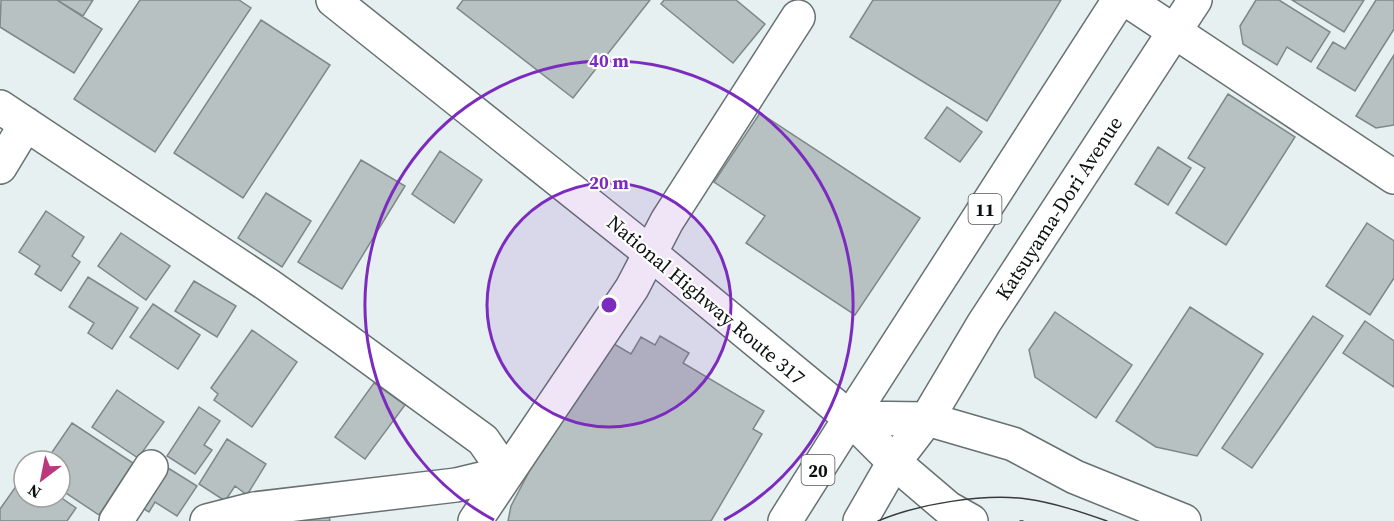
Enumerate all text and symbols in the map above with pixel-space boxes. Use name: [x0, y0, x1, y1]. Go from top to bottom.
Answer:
text: 40 m: [589, 48, 629, 73]
street label: Katsuyama-Dori Avenue: [989, 111, 1129, 305]
text: 20 m: [589, 170, 629, 195]
road number: 11: [968, 194, 1002, 224]
street label: National Highway Route 317: [601, 209, 811, 391]
centre of rings: [599, 295, 619, 315]
north arrow: [12, 449, 72, 509]
road number: 20: [802, 455, 834, 485]
text: N: [23, 479, 45, 504]

